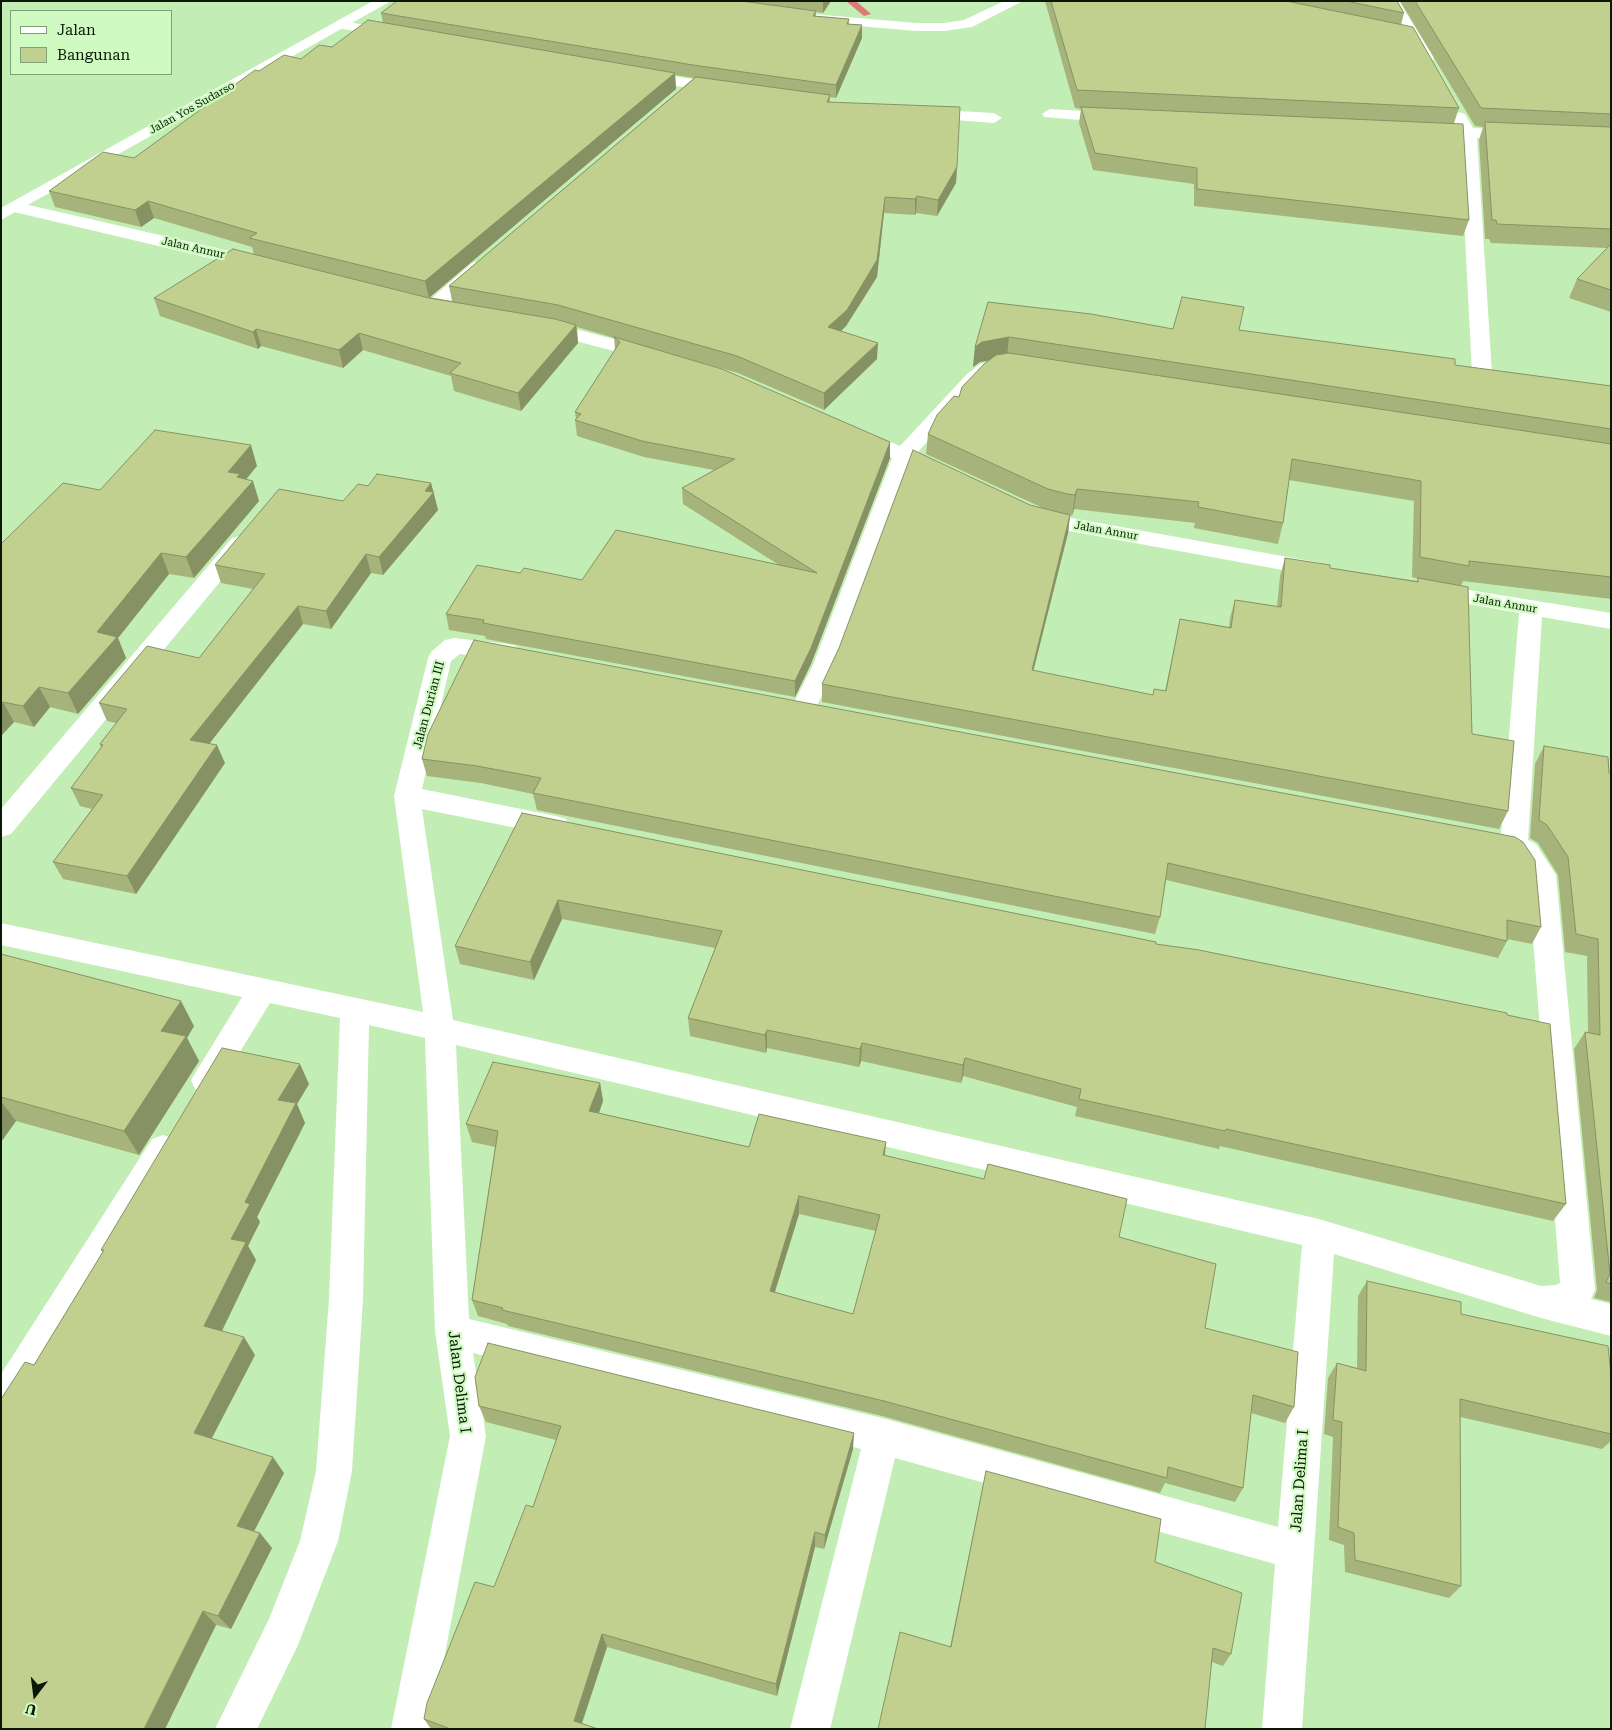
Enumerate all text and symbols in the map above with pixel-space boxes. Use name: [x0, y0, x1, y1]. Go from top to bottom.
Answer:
legend: [10, 10, 172, 75]
text: Jalan: [57, 21, 96, 39]
text: Bangunan: [57, 46, 130, 64]
street label: Jalan Yos Sudarso: [147, 79, 237, 137]
street label: Jalan Annur: [160, 234, 226, 262]
street label: Jalan Annur: [1073, 519, 1139, 543]
street label: Jalan Annur: [1472, 592, 1538, 616]
street label: Jalan Durian III: [410, 660, 448, 750]
street label: Jalan Delima I: [444, 1330, 474, 1434]
street label: Jalan Delima I: [1287, 1429, 1313, 1533]
north arrow: [10, 1670, 60, 1720]
text: U: [24, 1700, 38, 1719]

